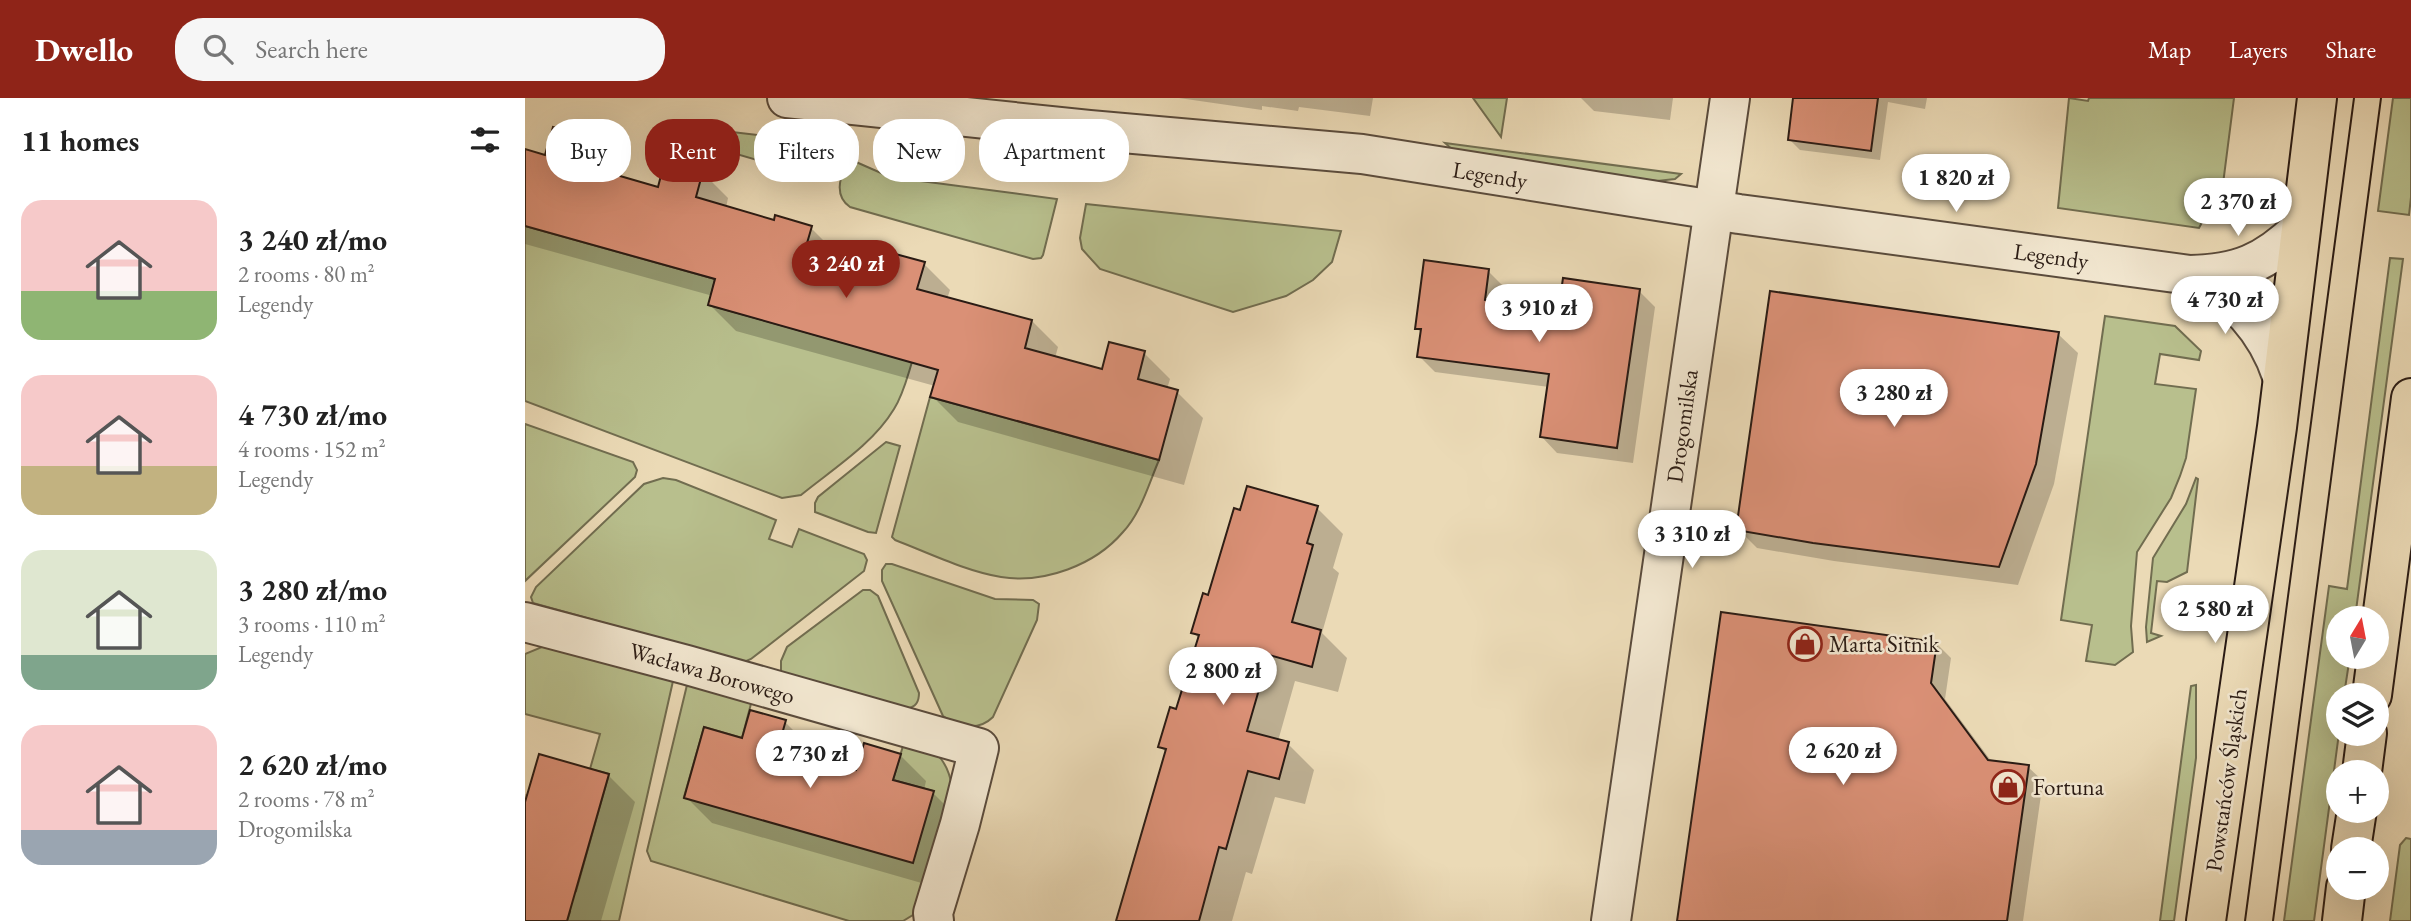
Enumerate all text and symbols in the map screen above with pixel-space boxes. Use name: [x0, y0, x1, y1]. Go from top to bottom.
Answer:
search box: [175, 18, 665, 81]
text: Dwello: [35, 28, 133, 71]
icon: search: [199, 30, 237, 68]
text: Search here: [255, 32, 368, 66]
text: Map: [2148, 34, 2191, 65]
text: Layers: [2229, 34, 2288, 65]
text: Share: [2326, 34, 2376, 65]
chip: Buy: [546, 119, 631, 182]
chip: Rent: [645, 119, 740, 182]
chip: Filters: [754, 119, 859, 182]
chip: New: [873, 119, 965, 182]
chip: Apartment: [979, 119, 1129, 182]
text: 11 homes: [21, 121, 139, 160]
icon: filters: [466, 121, 504, 159]
street label: Legendy: [1450, 154, 1530, 196]
pin: 1 820 zł: [1884, 155, 2028, 214]
text: 1 820 zł: [1918, 162, 1994, 192]
pin: 2 370 zł: [2166, 178, 2310, 238]
text: 2 370 zł: [2200, 186, 2276, 216]
text: 3 240 zł/mo: [238, 220, 387, 259]
icon: home: [77, 228, 161, 312]
street label: Legendy: [2012, 236, 2091, 276]
pin: 3 240 zł: [774, 240, 918, 300]
text: 3 240 zł: [808, 248, 884, 278]
text: 2 rooms · 80 m²: [238, 259, 375, 289]
pin: 4 730 zł: [2153, 276, 2297, 336]
text: 4 730 zł: [2187, 284, 2263, 314]
pin: 3 910 zł: [1467, 285, 1611, 344]
text: Legendy: [238, 289, 313, 319]
text: 3 910 zł: [1501, 292, 1577, 322]
street label: Drogomilska: [1659, 367, 1705, 485]
pin: 3 280 zł: [1822, 370, 1966, 429]
text: 3 280 zł: [1856, 377, 1932, 407]
text: 4 730 zł/mo: [238, 395, 387, 434]
icon: home: [77, 403, 161, 487]
text: 4 rooms · 152 m²: [238, 434, 386, 464]
text: Legendy: [238, 464, 313, 494]
pin: 3 310 zł: [1620, 510, 1764, 570]
text: 3 310 zł: [1654, 518, 1730, 548]
text: 3 280 zł/mo: [238, 570, 387, 609]
icon: home: [77, 578, 161, 662]
pin: 2 580 zł: [2143, 586, 2287, 645]
text: 2 580 zł: [2177, 593, 2253, 623]
north arrow: [2326, 606, 2389, 668]
map controls: [2326, 606, 2389, 900]
text: 3 rooms · 110 m²: [238, 609, 386, 639]
shop icon: Marta Sitnik: [1786, 625, 1824, 663]
place label: Marta Sitnik: [1829, 629, 1940, 659]
street label: Wacława Borowego: [626, 635, 798, 711]
text: Legendy: [238, 639, 313, 669]
pin: 2 800 zł: [1151, 648, 1295, 707]
text: 2 800 zł: [1185, 655, 1261, 685]
button: layers: [2326, 683, 2389, 746]
street label: Powstańców Śląskich: [2198, 686, 2254, 874]
pin: 2 620 zł: [1771, 728, 1915, 787]
pin: 2 730 zł: [738, 730, 882, 790]
text: 2 620 zł: [1805, 735, 1881, 765]
text: 2 730 zł: [772, 738, 848, 768]
text: 2 620 zł/mo: [238, 745, 387, 784]
icon: home: [77, 753, 161, 837]
button: +: [2326, 760, 2389, 823]
shop icon: Fortuna: [1989, 768, 2027, 806]
place label: Fortuna: [2033, 772, 2105, 802]
text: 2 rooms · 78 m²: [238, 784, 375, 814]
text: Drogomilska: [238, 814, 352, 844]
button: −: [2326, 837, 2389, 900]

